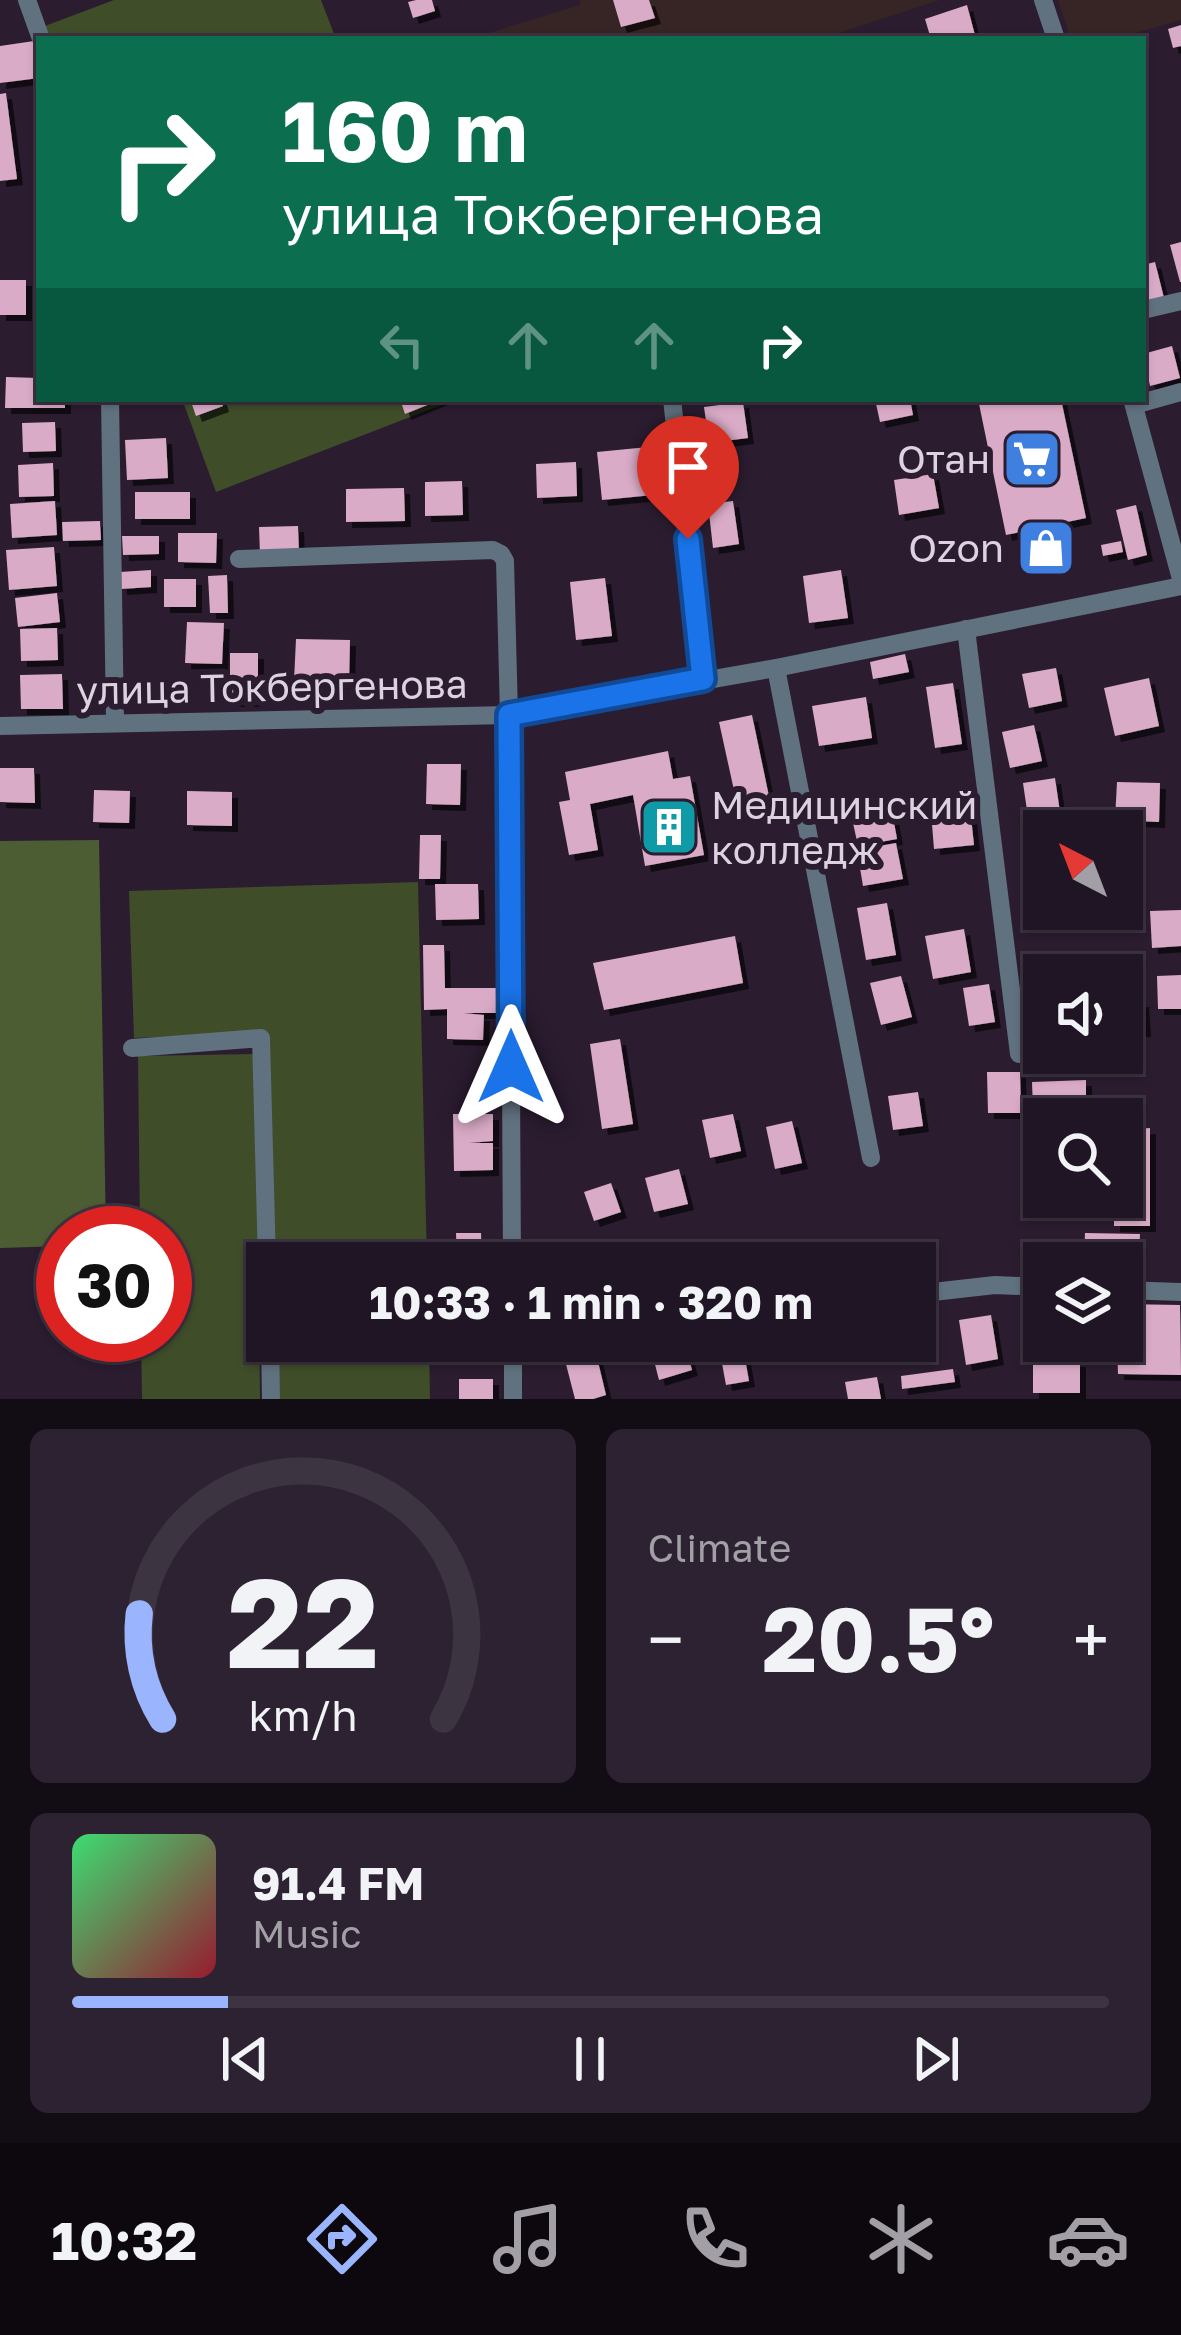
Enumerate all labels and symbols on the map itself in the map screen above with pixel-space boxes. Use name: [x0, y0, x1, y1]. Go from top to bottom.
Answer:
pin: [637, 416, 739, 539]
supermarket icon: Отан: [1001, 428, 1063, 490]
place label: Отан: [897, 435, 990, 482]
shop icon: Ozon: [1015, 517, 1077, 579]
place label: Ozon: [908, 524, 1004, 571]
street label: улица Токбергенова: [76, 660, 468, 713]
place label: Медицинский колледж: [711, 781, 977, 873]
building icon: Медицинский колледж: [638, 796, 700, 858]
north arrow: [1023, 810, 1143, 930]
position arrow: [448, 1004, 574, 1130]
speed limit sign: 30: [36, 1206, 192, 1362]

